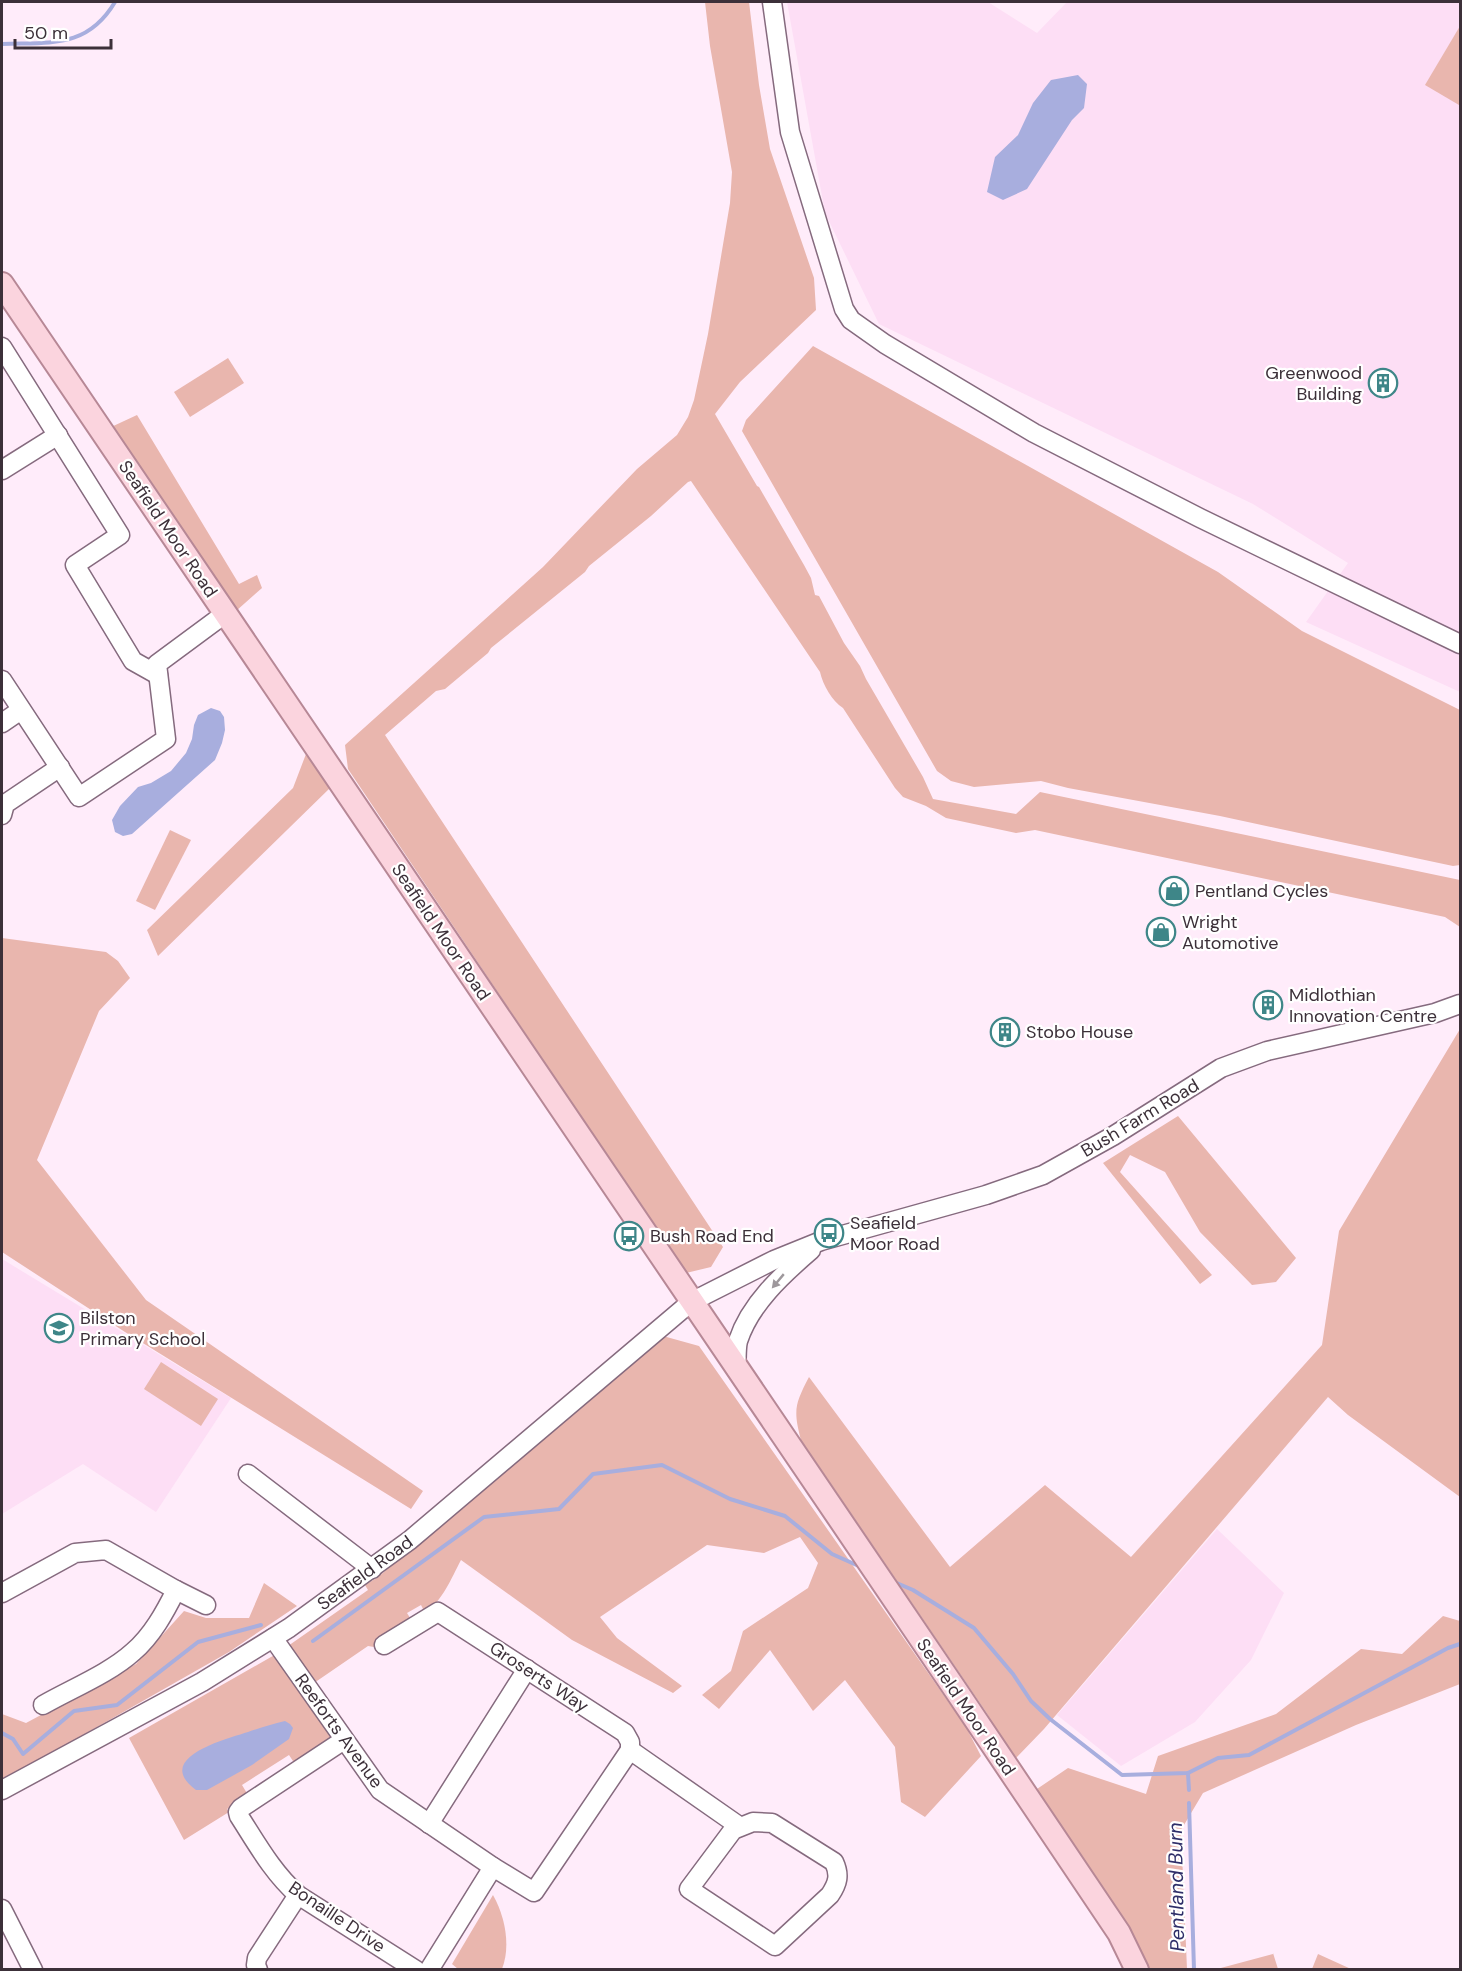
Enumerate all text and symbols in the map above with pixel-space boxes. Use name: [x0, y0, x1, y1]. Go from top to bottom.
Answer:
scale bar: [15, 12, 111, 50]
text: 50 m: [24, 21, 68, 45]
place label: Greenwood Building: [1265, 361, 1362, 406]
building icon: Greenwood Building: [1367, 367, 1399, 399]
street label: Seafield Moor Road: [113, 456, 223, 602]
street label: Seafield Moor Road: [386, 859, 496, 1005]
shop icon: Pentland Cycles: [1158, 875, 1190, 907]
place label: Pentland Cycles: [1195, 879, 1328, 903]
place label: Wright Automotive: [1182, 910, 1279, 955]
shop icon: Wright Automotive: [1145, 916, 1177, 948]
place label: Midlothian Innovation Centre: [1289, 983, 1437, 1028]
building icon: Midlothian Innovation Centre: [1252, 989, 1284, 1021]
building icon: Stobo House: [989, 1016, 1021, 1048]
place label: Stobo House: [1026, 1020, 1133, 1044]
street label: Bush Farm Road: [1077, 1073, 1203, 1163]
place label: Seafield Moor Road: [850, 1211, 940, 1256]
bus stop icon: Seafield Moor Road: [813, 1217, 845, 1249]
bus stop icon: Bush Road End: [613, 1220, 645, 1252]
place label: Bush Road End: [650, 1224, 774, 1248]
one-way arrow: [772, 1273, 785, 1288]
place label: Bilston Primary School: [80, 1306, 205, 1351]
school or university icon: Bilston Primary School: [43, 1312, 75, 1344]
street label: Seafield Road: [312, 1530, 418, 1616]
street label: Seafield Moor Road: [911, 1634, 1021, 1780]
street label: Groserts Way: [485, 1636, 593, 1718]
street label: Reeforts Avenue: [289, 1669, 389, 1793]
water label: Pentland Burn: [1162, 1822, 1190, 1952]
street label: Bonaille Drive: [284, 1876, 390, 1958]

